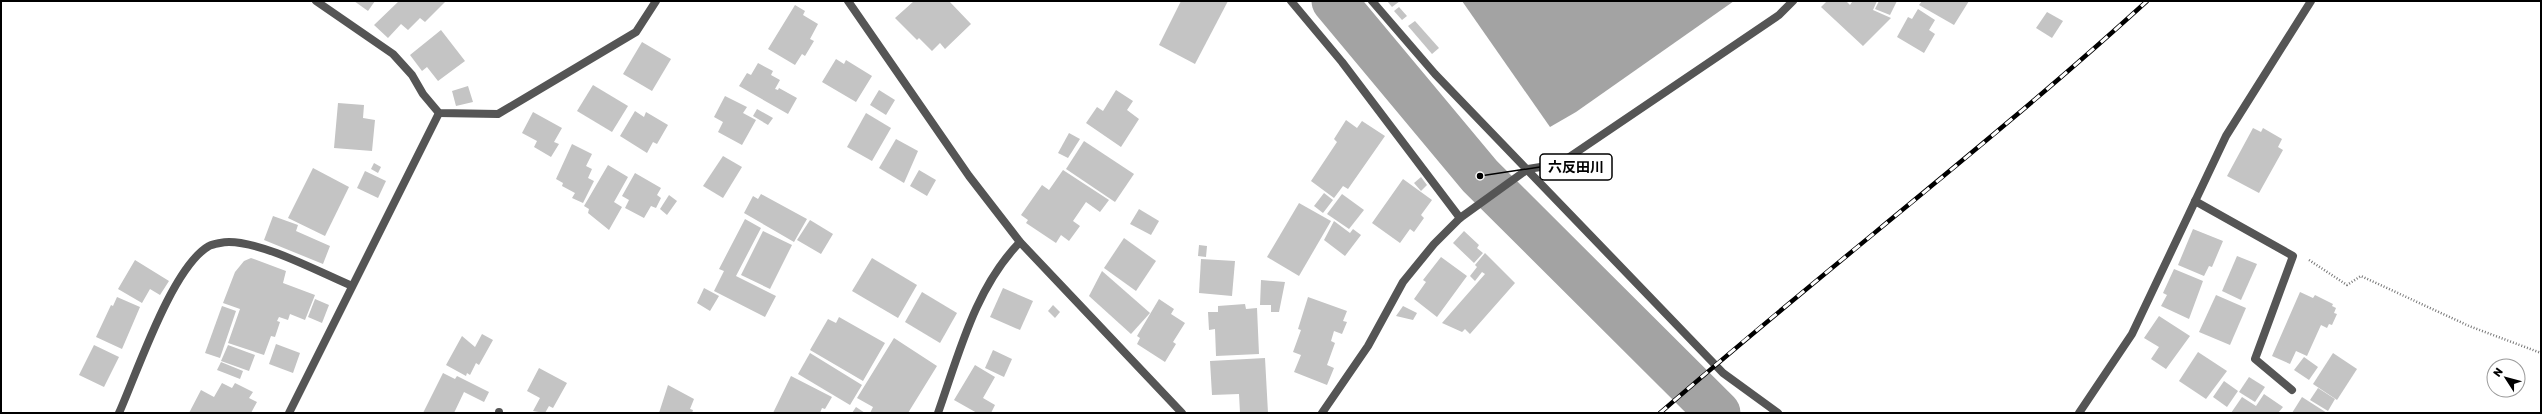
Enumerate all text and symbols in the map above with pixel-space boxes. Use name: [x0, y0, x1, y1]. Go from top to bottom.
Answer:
callout: 六反田川: [1540, 154, 1612, 180]
text: 六反田川: [1548, 159, 1604, 176]
north arrow: [2486, 358, 2526, 398]
text: N: [2491, 365, 2506, 379]

